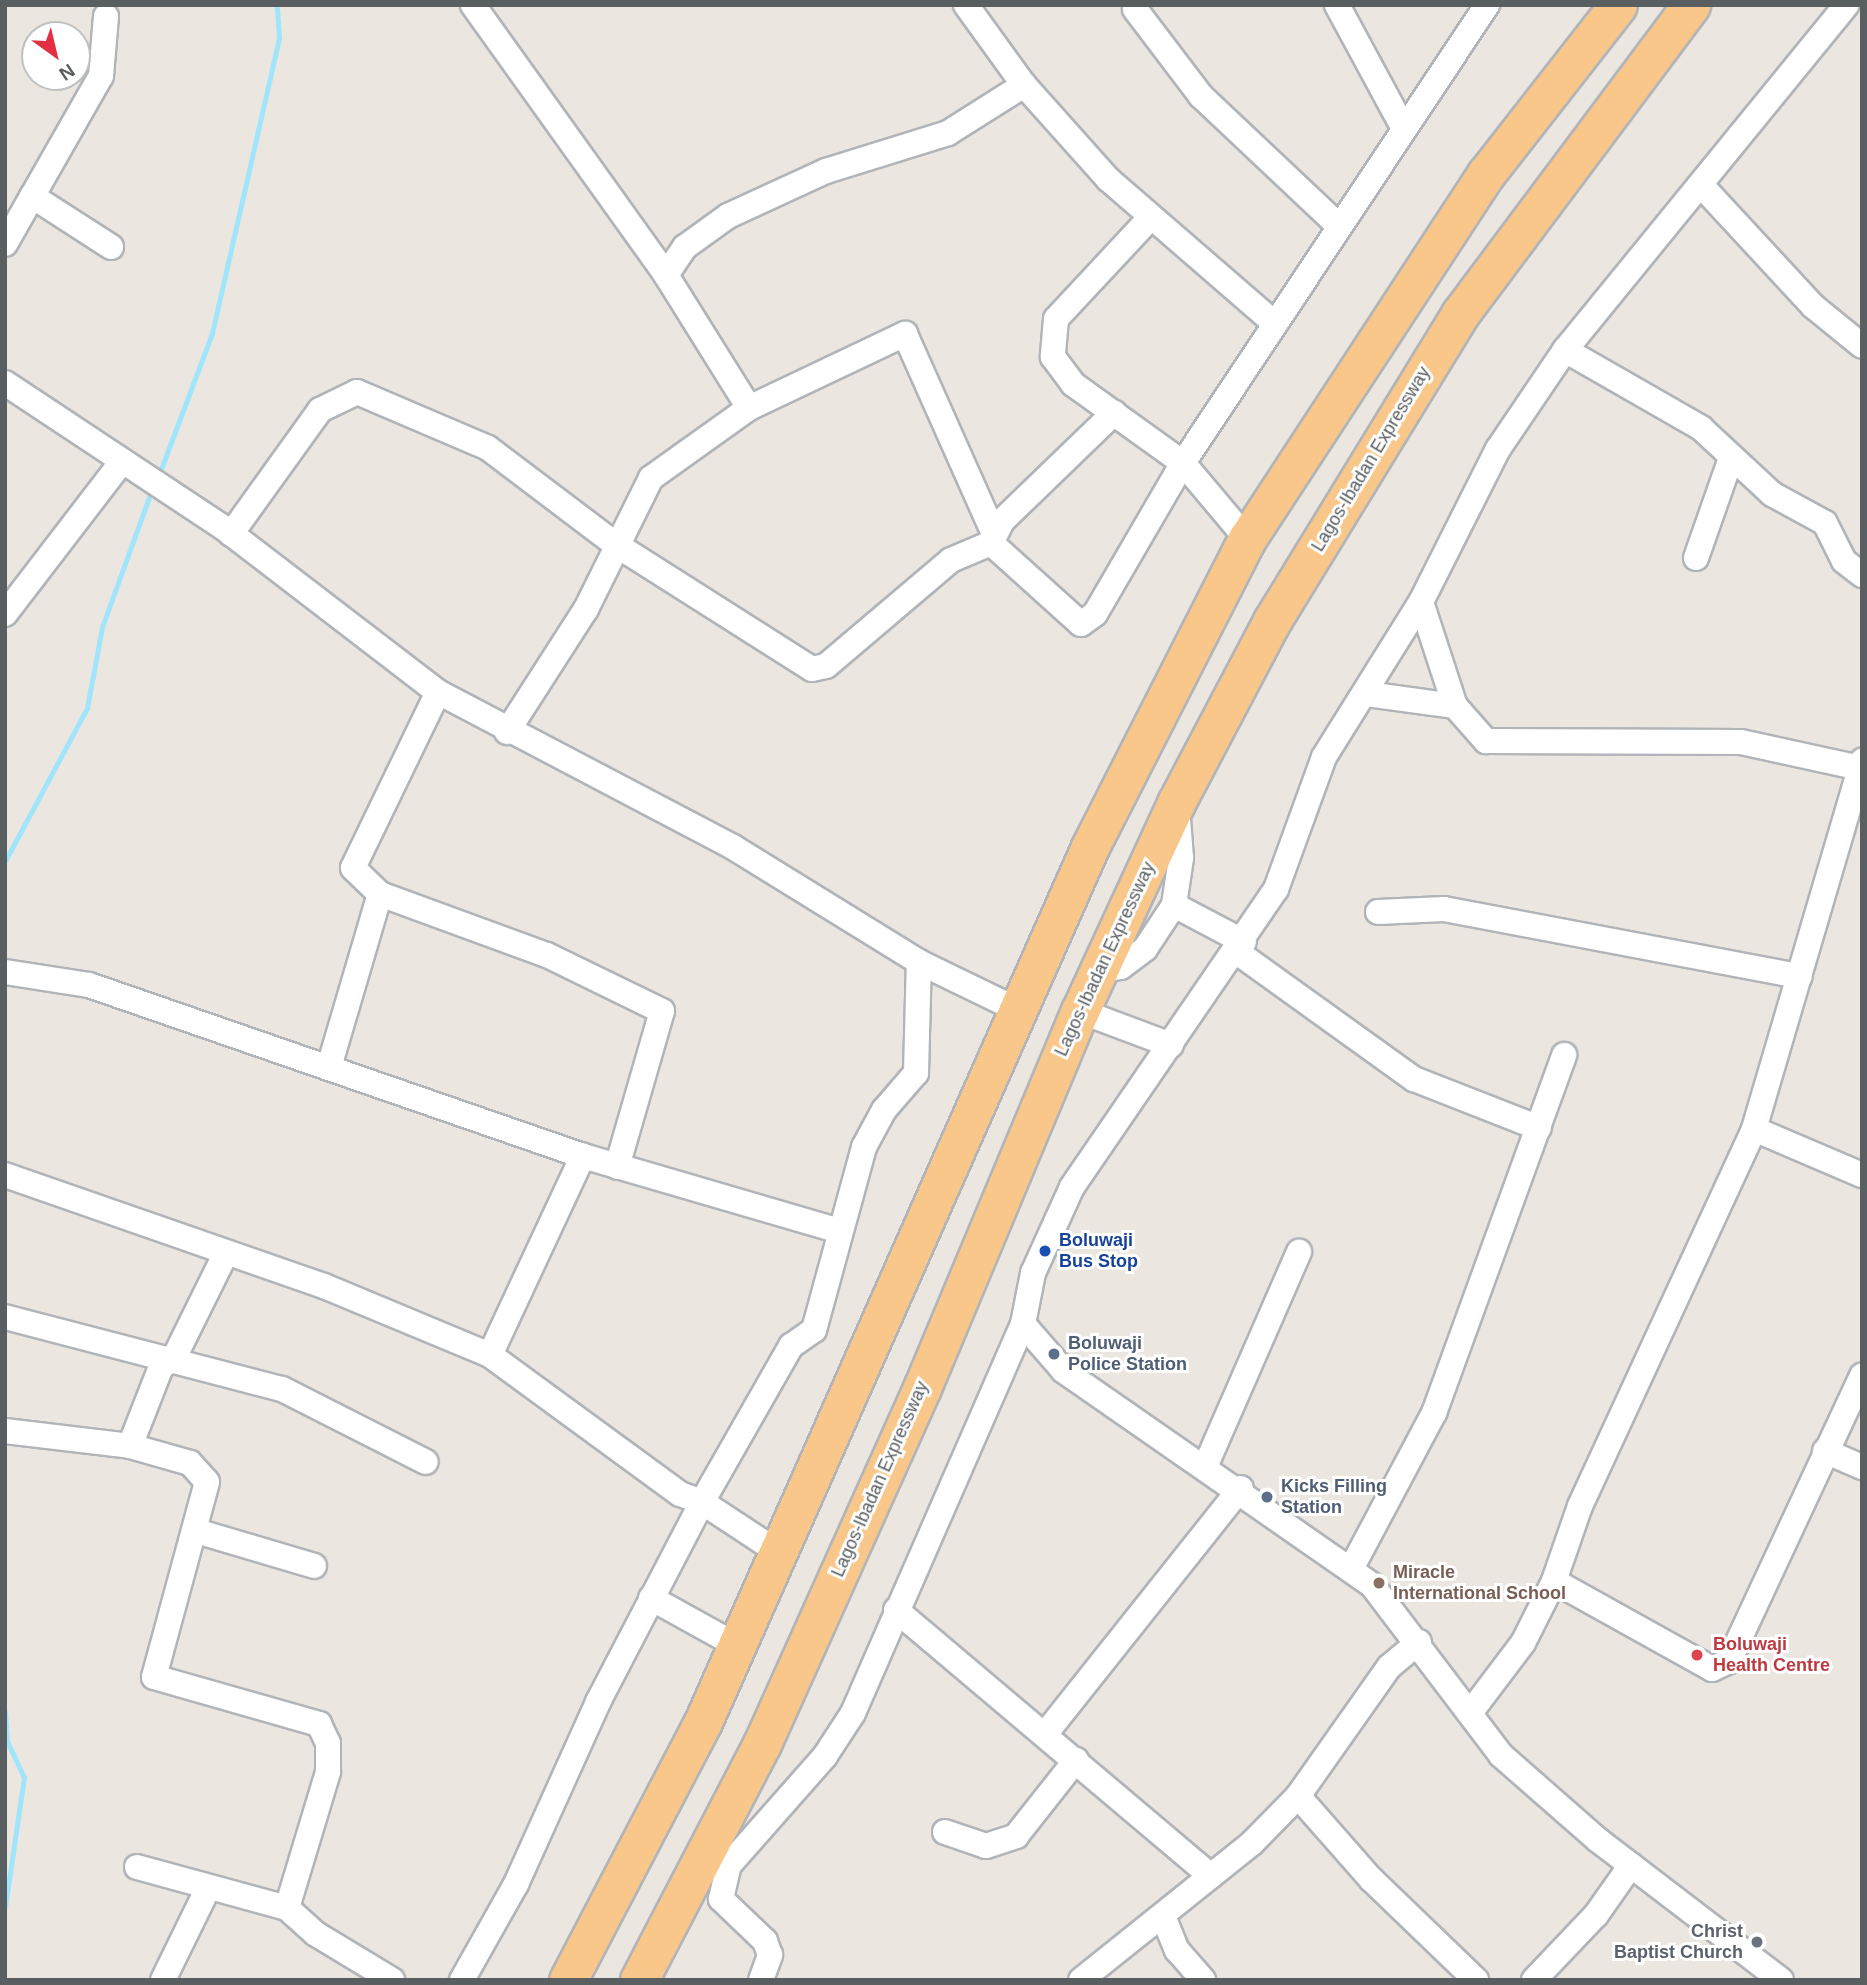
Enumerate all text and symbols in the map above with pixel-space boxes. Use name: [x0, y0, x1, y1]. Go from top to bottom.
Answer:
north arrow: [21, 21, 91, 91]
text: N: [55, 60, 78, 85]
street label: Lagos-Ibadan Expressway: [1307, 363, 1435, 555]
street label: Lagos-Ibadan Expressway: [1050, 858, 1160, 1060]
place label: Boluwaji Bus Stop: [1059, 1230, 1138, 1272]
marker: Boluwaji Bus Stop: [1037, 1243, 1053, 1259]
place label: Boluwaji Police Station: [1068, 1333, 1187, 1376]
marker: Boluwaji Police Station: [1046, 1346, 1062, 1362]
street label: Lagos-Ibadan Expressway: [827, 1378, 933, 1580]
place label: Kicks Filling Station: [1281, 1476, 1387, 1518]
marker: Kicks Filling Station: [1259, 1489, 1275, 1505]
place label: Miracle International School: [1393, 1562, 1566, 1604]
marker: Miracle International School: [1371, 1575, 1387, 1591]
place label: Boluwaji Health Centre: [1713, 1634, 1830, 1676]
marker: Boluwaji Health Centre: [1687, 1645, 1707, 1665]
place label: Christ Baptist Church: [1614, 1921, 1743, 1964]
marker: Christ Baptist Church: [1749, 1934, 1765, 1950]

